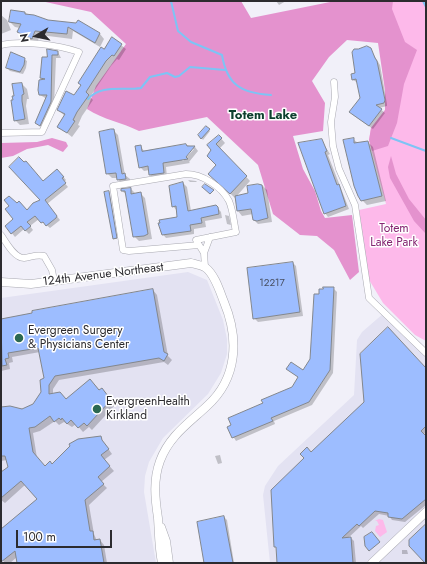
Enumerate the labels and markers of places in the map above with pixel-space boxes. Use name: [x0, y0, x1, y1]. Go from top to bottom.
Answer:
place label: Evergreen Surgery & Physicians Center: [28, 324, 129, 352]
marker: Evergreen Surgery & Physicians Center: [13, 332, 25, 344]
place label: EvergreenHealth Kirkland: [106, 395, 190, 423]
marker: EvergreenHealth Kirkland: [91, 403, 103, 415]

